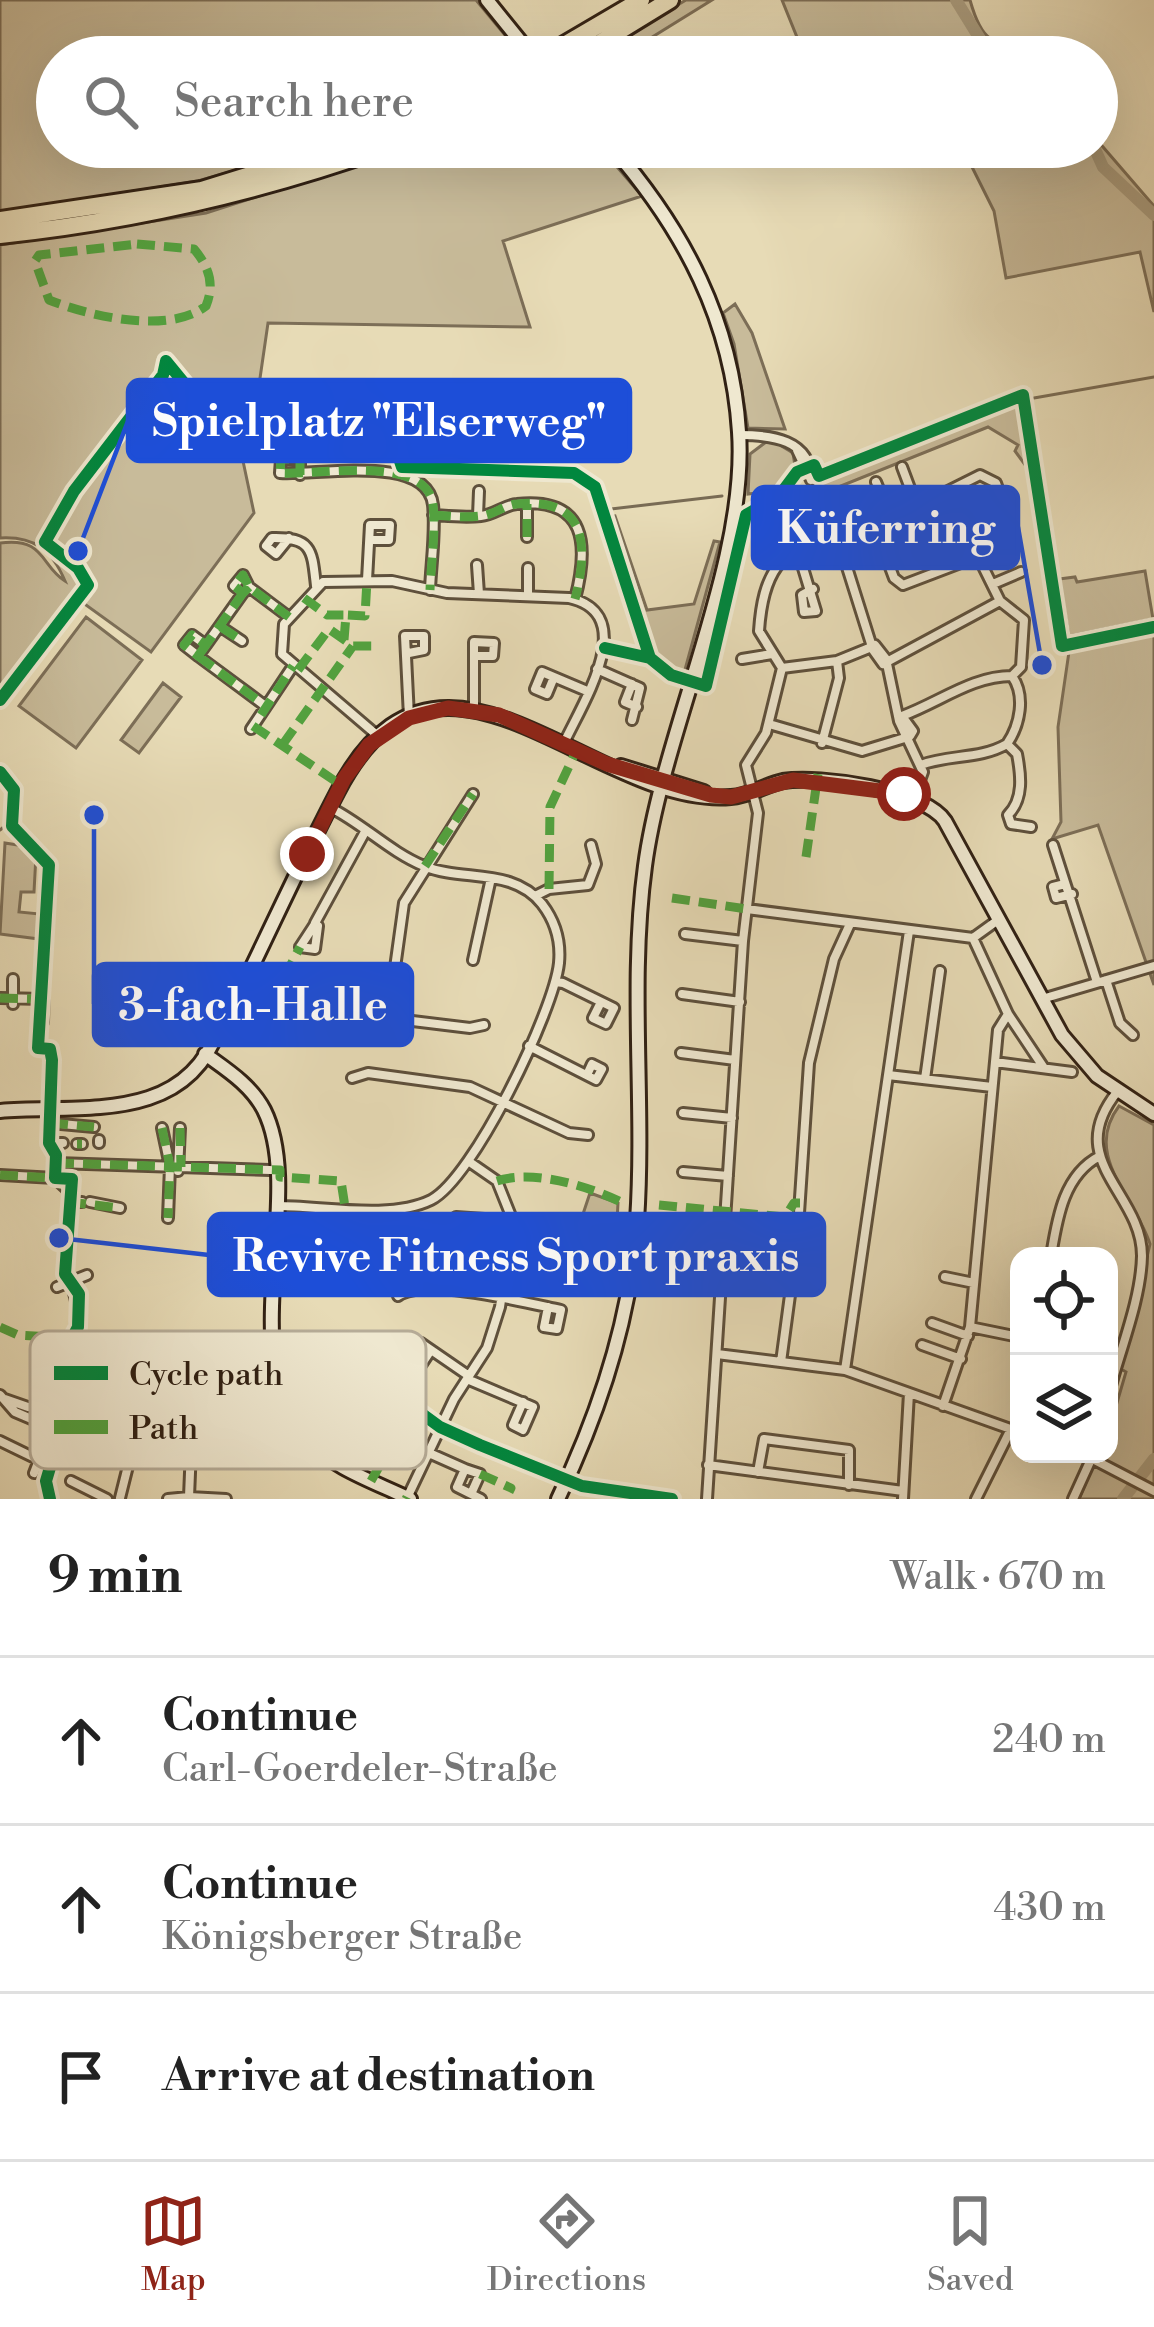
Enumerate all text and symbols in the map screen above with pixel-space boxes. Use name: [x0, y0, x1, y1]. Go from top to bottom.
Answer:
search box: [36, 36, 1118, 168]
icon: search: [78, 69, 144, 135]
text: Search here: [174, 74, 414, 131]
callout: Spielplatz "Elserweg": [128, 380, 630, 461]
text: Spielplatz "Elserweg": [152, 394, 606, 451]
callout: Küferring: [753, 487, 1018, 568]
text: Küferring: [777, 501, 996, 558]
route start: [877, 767, 931, 821]
route end: [280, 827, 334, 881]
callout: 3-fach-Halle: [94, 964, 412, 1045]
text: 3-fach-Halle: [118, 978, 388, 1035]
callout: Revive Fitness Sport praxis: [209, 1214, 824, 1295]
text: Revive Fitness Sport praxis: [232, 1229, 800, 1286]
map controls: [1010, 1247, 1118, 1463]
button: locate: [1010, 1247, 1118, 1355]
legend: [30, 1331, 426, 1469]
text: Cycle path: [129, 1355, 283, 1396]
button: layers: [1010, 1355, 1118, 1463]
text: Path: [129, 1409, 198, 1450]
text: 9 min: [48, 1545, 182, 1609]
text: Walk · 670 m: [891, 1553, 1106, 1602]
text: Continue: [162, 1688, 358, 1745]
icon: ahead: [48, 1708, 114, 1774]
text: 240 m: [992, 1716, 1106, 1765]
text: Carl-Goerdeler-Straße: [162, 1745, 558, 1794]
text: Continue: [162, 1856, 358, 1913]
icon: ahead: [48, 1876, 114, 1942]
text: 430 m: [993, 1884, 1106, 1933]
text: Königsberger Straße: [162, 1913, 522, 1962]
icon: arrive: [48, 2044, 114, 2110]
text: Arrive at destination: [162, 2048, 595, 2105]
tab: Map: [140, 2188, 206, 2301]
tab: Directions: [487, 2188, 646, 2301]
tab: Saved: [927, 2188, 1014, 2301]

